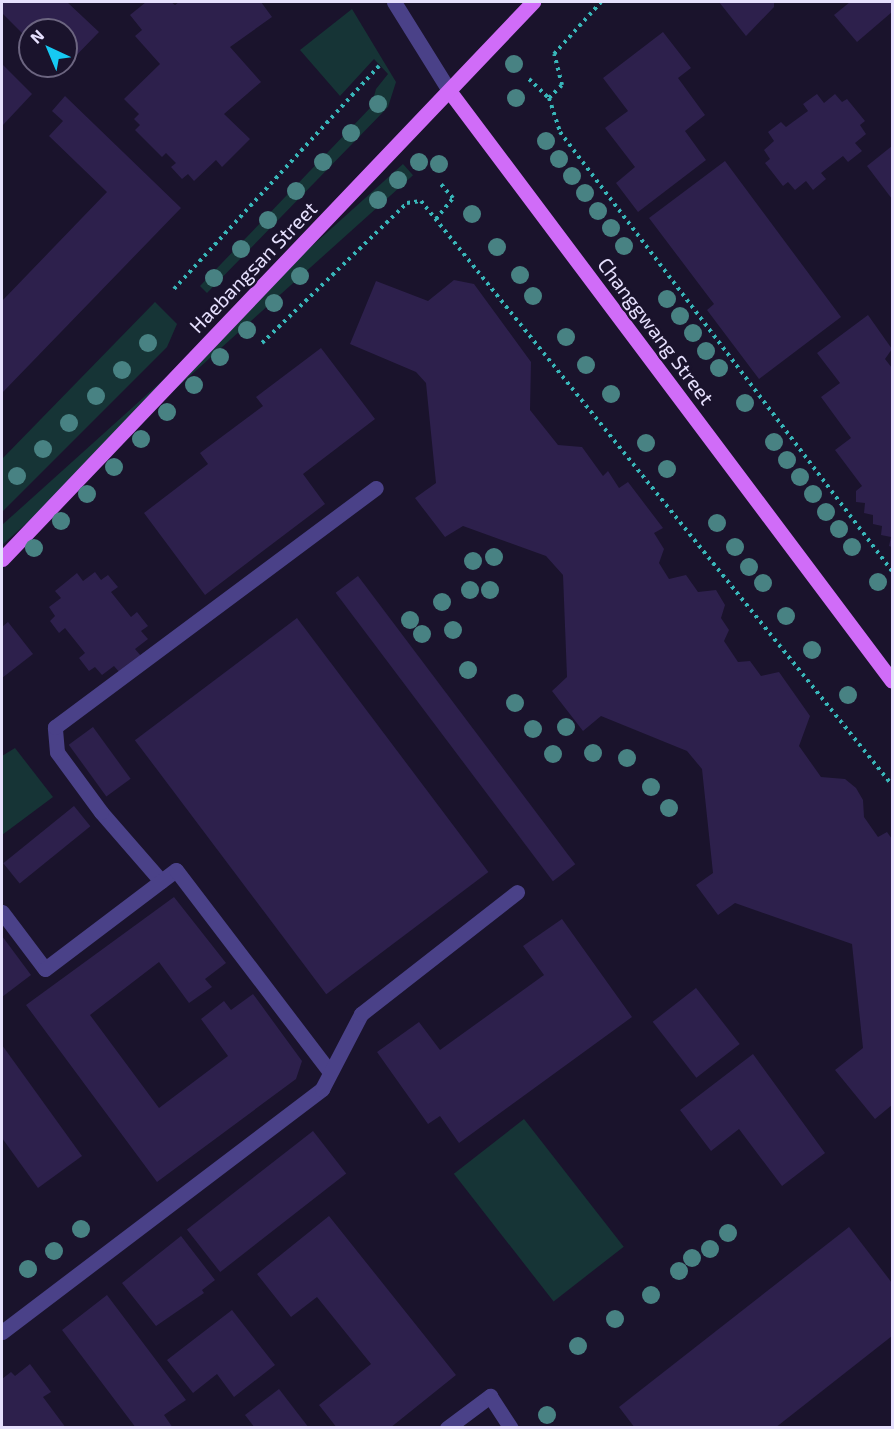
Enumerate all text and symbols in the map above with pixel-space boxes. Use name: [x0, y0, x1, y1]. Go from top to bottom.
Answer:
north arrow: [18, 18, 78, 78]
text: N: [26, 25, 47, 47]
street label: Haebangsan Street: [184, 196, 322, 338]
street label: Changgwang Street: [593, 253, 719, 409]

